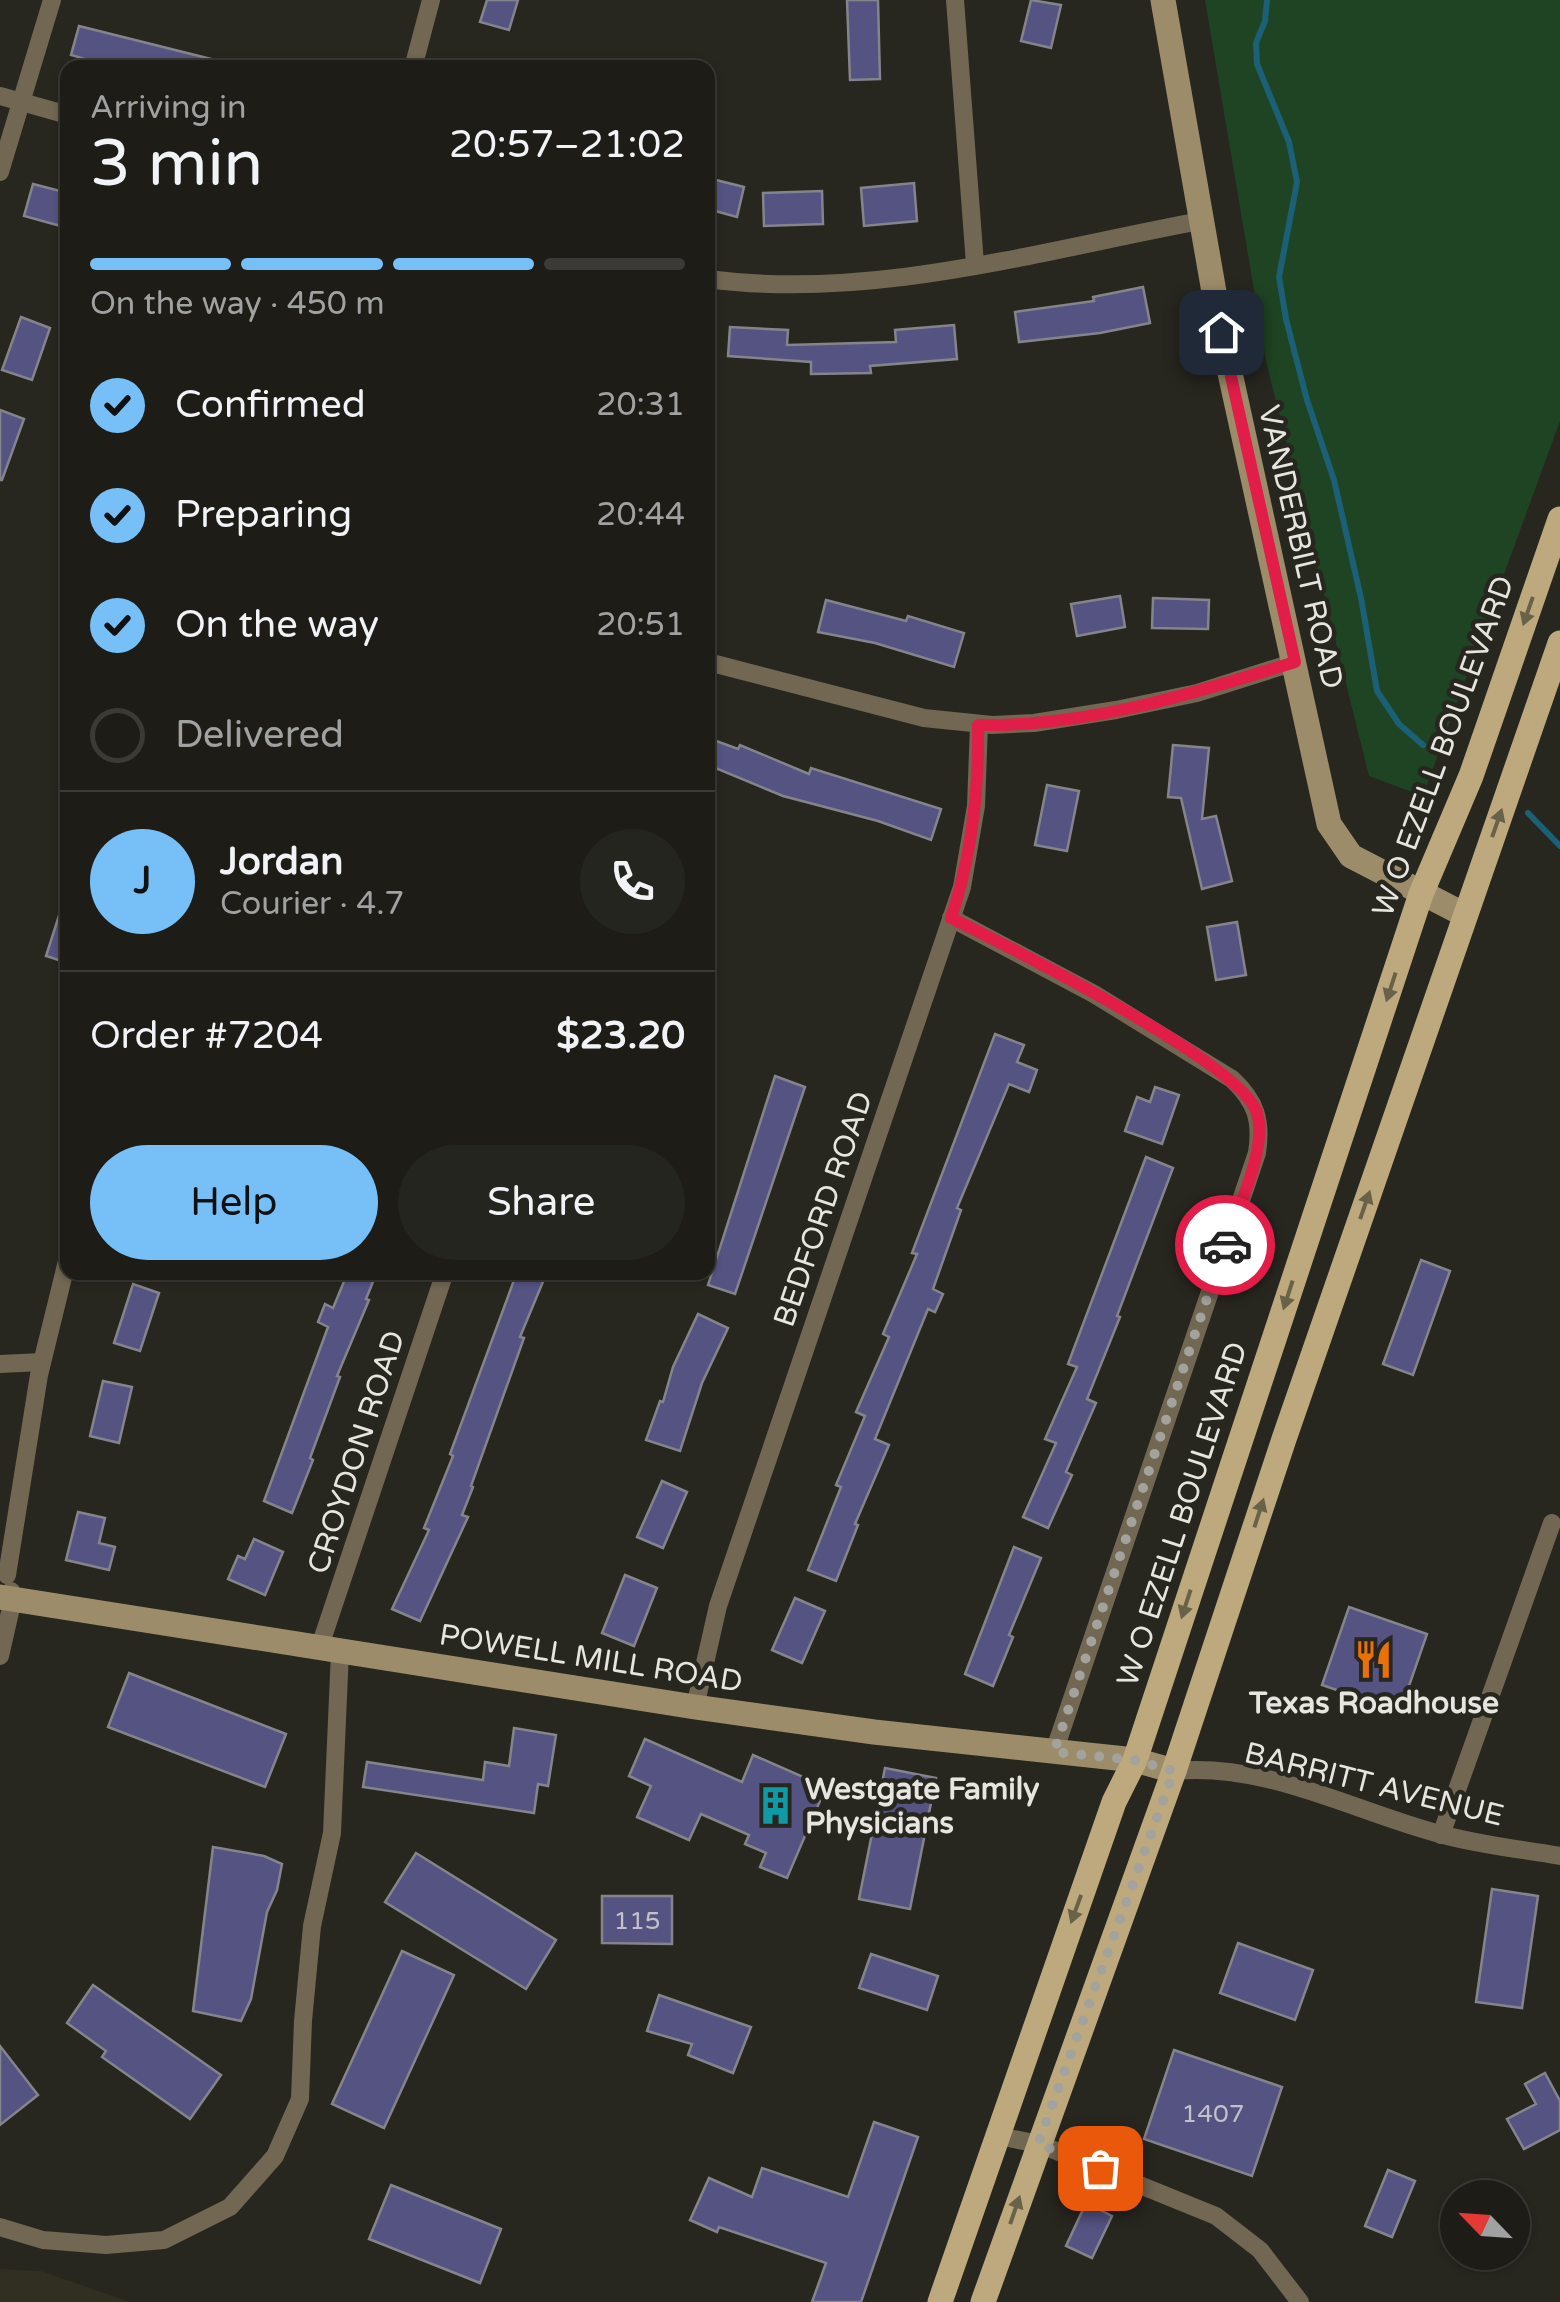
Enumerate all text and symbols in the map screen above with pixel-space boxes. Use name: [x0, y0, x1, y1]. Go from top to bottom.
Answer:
text: Arriving in: [90, 89, 247, 127]
text: 20:57–21:02: [449, 122, 685, 168]
text: 3 min: [90, 125, 263, 204]
text: On the way · 450 m: [90, 285, 385, 323]
pin: [1179, 290, 1264, 375]
icon: home: [1194, 305, 1249, 360]
icon: check: [90, 378, 145, 433]
text: Confirmed: [175, 382, 366, 428]
text: 20:31: [596, 386, 685, 424]
street label: VANDERBILT ROAD: [1250, 402, 1351, 692]
icon: check: [90, 488, 145, 543]
text: Preparing: [175, 492, 352, 538]
text: 20:44: [596, 496, 685, 534]
street label: W O EZELL BOULEVARD: [1364, 571, 1522, 922]
one-way arrow: [1520, 596, 1535, 626]
icon: check: [90, 598, 145, 653]
text: On the way: [175, 602, 379, 648]
text: 20:51: [596, 606, 685, 644]
text: Delivered: [175, 712, 344, 758]
one-way arrow: [1491, 808, 1506, 838]
button: phone: [580, 829, 685, 934]
text: Jordan: [220, 839, 343, 885]
text: J: [134, 858, 151, 904]
text: Courier · 4.7: [220, 885, 404, 923]
one-way arrow: [1382, 972, 1397, 1002]
text: Order #7204: [90, 1013, 323, 1059]
text: $23.20: [556, 1013, 685, 1059]
street label: BEDFORD ROAD: [766, 1087, 881, 1332]
button: Help: [90, 1145, 378, 1260]
button: Share: [398, 1145, 685, 1260]
one-way arrow: [1358, 1190, 1373, 1220]
courier: [1175, 1195, 1275, 1295]
icon: car: [1198, 1218, 1253, 1273]
one-way arrow: [1280, 1281, 1295, 1311]
street label: CROYDON ROAD: [300, 1326, 413, 1579]
street label: W O EZELL BOULEVARD: [1109, 1337, 1256, 1691]
one-way arrow: [1253, 1497, 1268, 1527]
one-way arrow: [1178, 1589, 1193, 1619]
street label: POWELL MILL ROAD: [437, 1616, 745, 1701]
restaurant icon: Texas Roadhouse: [1353, 1638, 1395, 1680]
place label: Texas Roadhouse: [1248, 1685, 1499, 1722]
street label: BARRITT AVENUE: [1240, 1734, 1507, 1835]
place label: Westgate Family Physicians: [805, 1771, 1039, 1842]
building icon: Westgate Family Physicians: [754, 1785, 796, 1827]
one-way arrow: [1068, 1895, 1083, 1925]
house number: 115: [613, 1906, 661, 1936]
house number: 1407: [1182, 2099, 1244, 2129]
pin: [1058, 2126, 1143, 2211]
icon: bag: [1073, 2141, 1128, 2196]
north arrow: [1440, 2180, 1530, 2270]
map controls: [1440, 2180, 1530, 2270]
one-way arrow: [1009, 2194, 1024, 2224]

